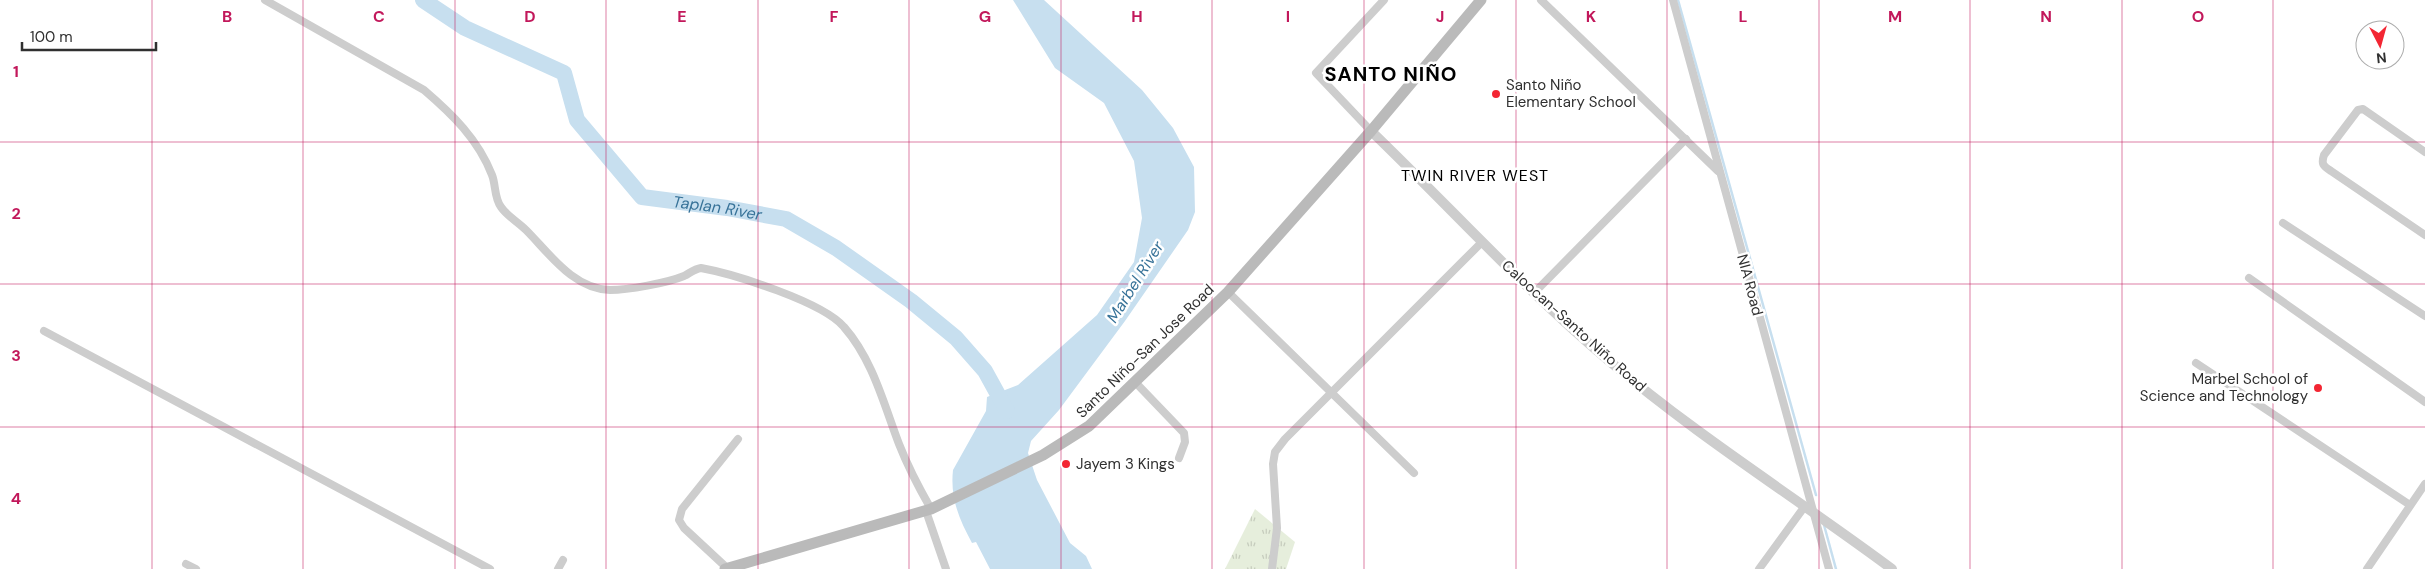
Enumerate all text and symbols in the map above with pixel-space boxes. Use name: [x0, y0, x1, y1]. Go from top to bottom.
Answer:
text: B: [222, 6, 232, 27]
text: C: [373, 6, 385, 27]
text: D: [524, 6, 536, 27]
text: E: [677, 6, 687, 27]
text: F: [830, 6, 839, 27]
text: G: [979, 6, 991, 27]
text: H: [1131, 6, 1143, 27]
text: I: [1286, 6, 1290, 27]
text: J: [1436, 6, 1444, 27]
text: K: [1586, 6, 1597, 27]
text: L: [1739, 6, 1748, 27]
text: M: [1888, 6, 1902, 27]
text: N: [2040, 6, 2052, 27]
text: O: [2192, 6, 2204, 27]
scale bar: [22, 20, 156, 52]
north arrow: [2355, 20, 2405, 70]
text: 100 m: [30, 27, 73, 47]
text: N: [2375, 48, 2387, 67]
text: 1: [13, 61, 19, 82]
district label: SANTO NIÑO: [1325, 61, 1457, 87]
place label: Santo Niño Elementary School: [1506, 75, 1636, 112]
marker: Santo Niño Elementary School: [1490, 88, 1502, 100]
district label: TWIN RIVER WEST: [1401, 165, 1549, 186]
water label: Taplan River: [672, 191, 765, 225]
text: 2: [11, 203, 21, 224]
water label: Marbel River: [1102, 236, 1169, 327]
street label: NIA Road: [1732, 252, 1768, 318]
street label: Caloocan-Santo Niño Road: [1497, 256, 1651, 396]
street label: Santo Niño-San Jose Road: [1072, 280, 1218, 422]
text: 3: [11, 345, 21, 366]
place label: Marbel School of Science and Technology: [2140, 369, 2309, 406]
marker: Marbel School of Science and Technology: [2312, 382, 2324, 394]
place label: Jayem 3 Kings: [1076, 454, 1175, 474]
marker: Jayem 3 Kings: [1060, 458, 1072, 470]
text: 4: [11, 488, 21, 509]

